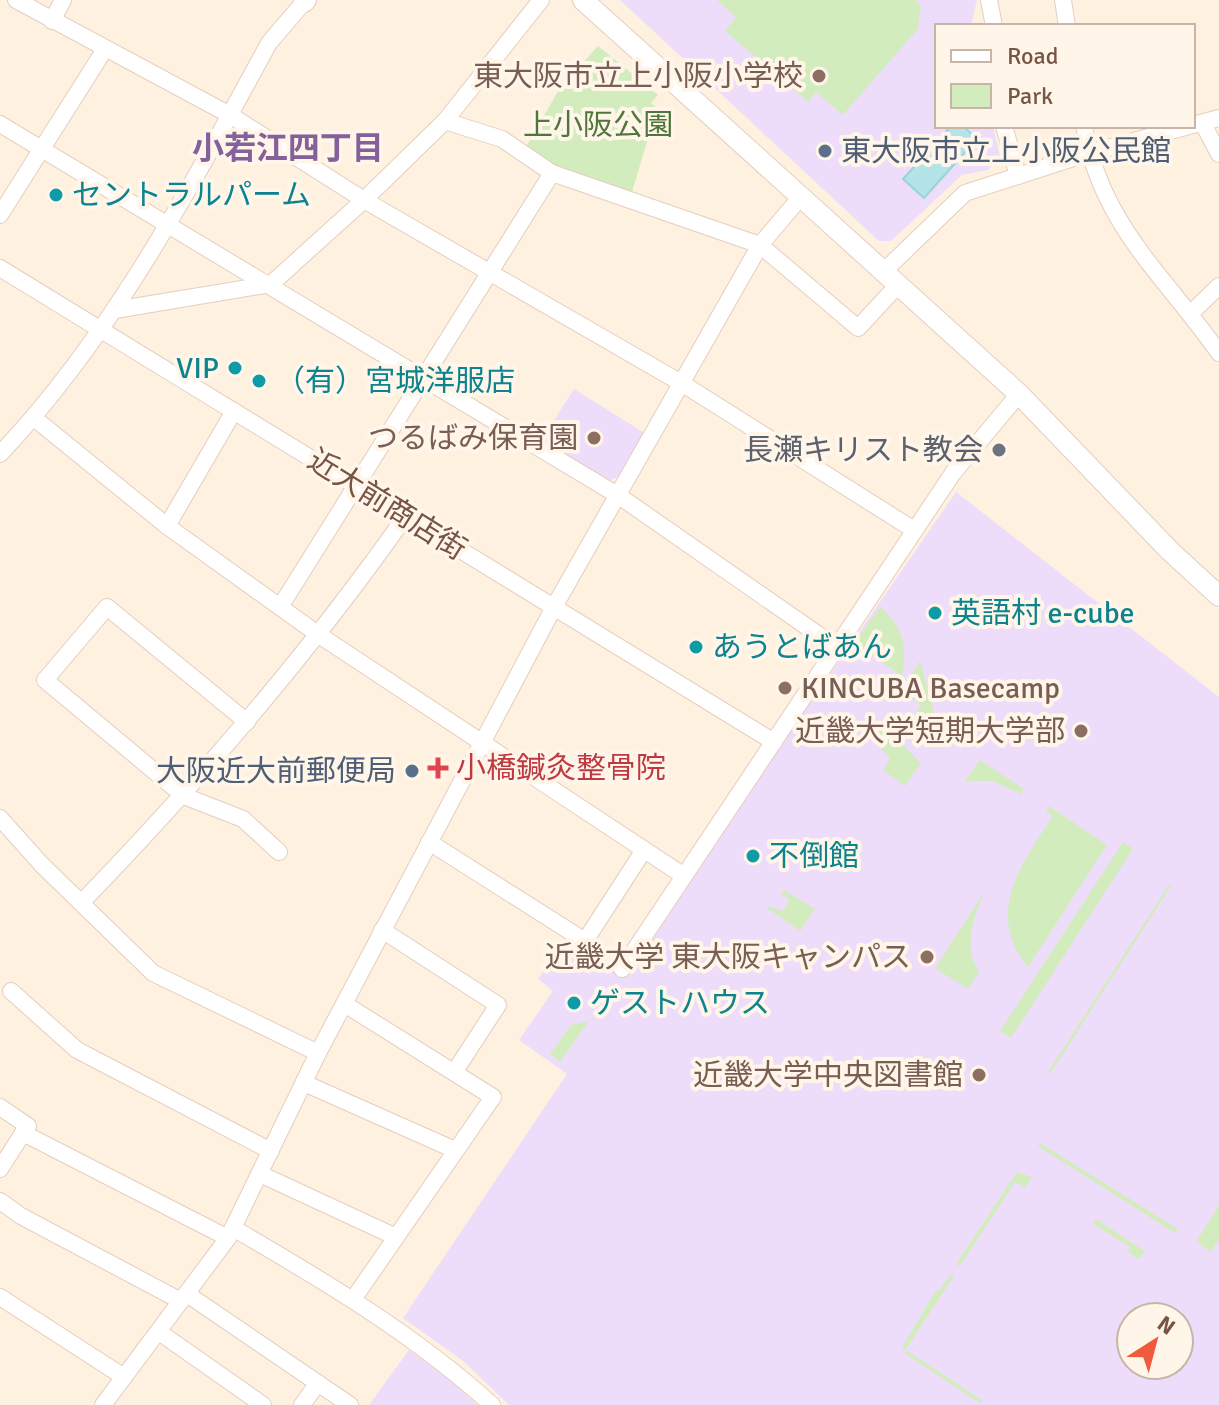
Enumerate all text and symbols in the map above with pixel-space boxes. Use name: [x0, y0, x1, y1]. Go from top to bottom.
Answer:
legend: [935, 24, 1195, 128]
text: Road: [1007, 41, 1058, 71]
place label: 東大阪市立上小阪小学校: [473, 58, 803, 95]
marker: 東大阪市立上小阪小学校: [810, 67, 828, 85]
text: Park: [1007, 81, 1053, 111]
park label: 上小阪公園: [523, 107, 673, 144]
district label: 小若江四丁目: [192, 129, 384, 168]
place label: 東大阪市立上小阪公民館: [841, 133, 1171, 170]
marker: 東大阪市立上小阪公民館: [816, 142, 834, 160]
place label: セントラルパーム: [72, 177, 311, 214]
marker: セントラルパーム: [47, 186, 65, 204]
place label: VIP: [176, 350, 219, 387]
marker: VIP: [226, 359, 244, 377]
place label: （有）宮城洋服店: [275, 363, 515, 400]
marker: （有）宮城洋服店: [250, 372, 268, 390]
place label: つるばみ保育園: [368, 420, 578, 457]
marker: つるばみ保育園: [585, 429, 603, 447]
place label: 長瀬キリスト教会: [743, 432, 983, 469]
marker: 長瀬キリスト教会: [990, 441, 1008, 459]
street label: 近大前商店街: [301, 442, 473, 568]
place label: 英語村 e-cube: [951, 595, 1135, 632]
marker: 英語村 e-cube: [926, 604, 944, 622]
place label: あうとばあん: [712, 629, 892, 666]
marker: あうとばあん: [687, 638, 705, 656]
place label: KINCUBA Basecamp: [801, 670, 1060, 707]
marker: KINCUBA Basecamp: [776, 679, 794, 697]
place label: 近畿大学短期大学部: [795, 713, 1065, 750]
marker: 近畿大学短期大学部: [1072, 722, 1090, 740]
place label: 小橋鍼灸整骨院: [456, 750, 666, 787]
place label: 大阪近大前郵便局: [156, 753, 396, 790]
marker: 小橋鍼灸整骨院: [427, 757, 449, 779]
marker: 大阪近大前郵便局: [403, 762, 421, 780]
place label: 不倒館: [769, 838, 859, 875]
marker: 不倒館: [744, 847, 762, 865]
place label: 近畿大学 東大阪キャンパス: [544, 939, 911, 976]
marker: 近畿大学 東大阪キャンパス: [918, 948, 936, 966]
place label: ゲストハウス: [590, 985, 770, 1022]
marker: ゲストハウス: [565, 994, 583, 1012]
place label: 近畿大学中央図書館: [693, 1057, 963, 1094]
marker: 近畿大学中央図書館: [970, 1066, 988, 1084]
north arrow: [1115, 1301, 1195, 1381]
text: N: [1152, 1310, 1181, 1341]

